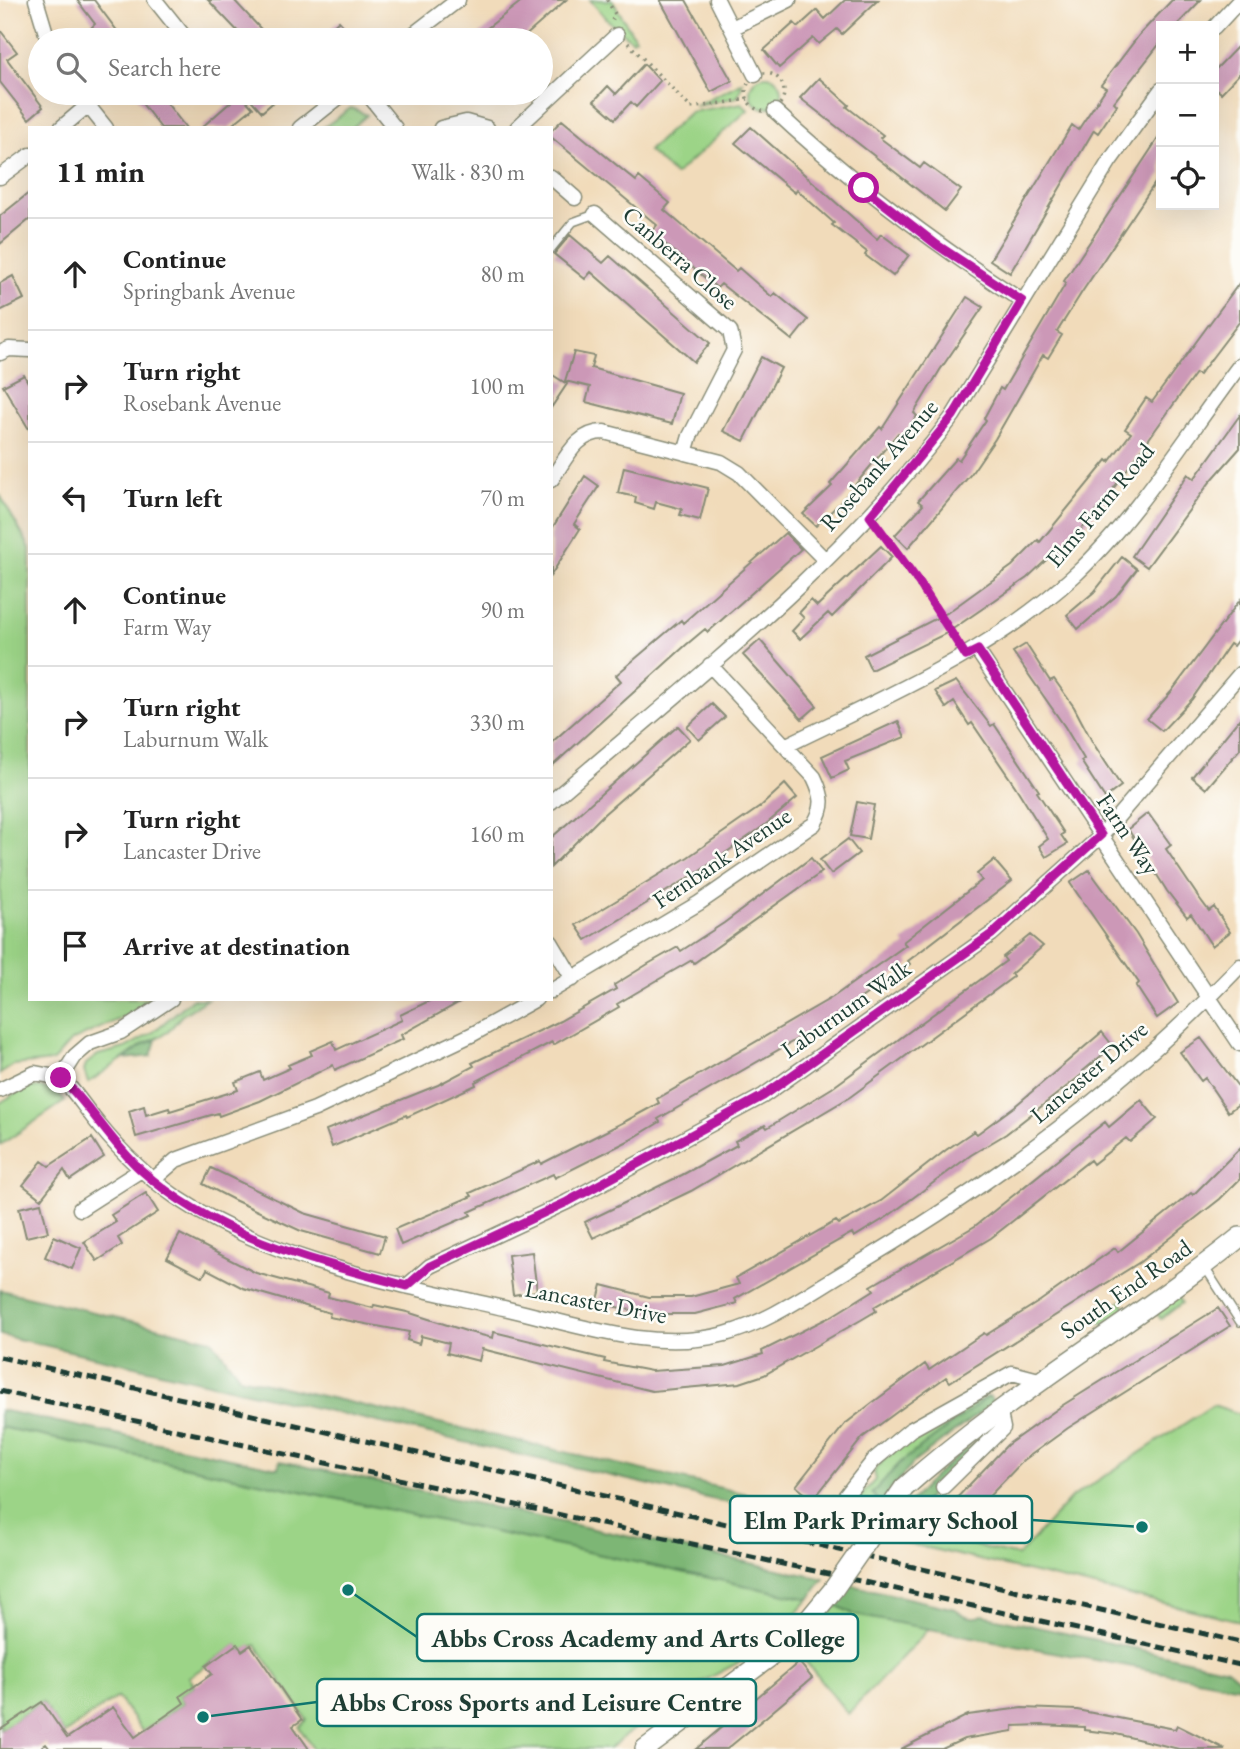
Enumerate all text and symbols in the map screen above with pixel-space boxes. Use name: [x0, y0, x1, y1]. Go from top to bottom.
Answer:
map controls: [1156, 21, 1219, 210]
button: +: [1156, 21, 1219, 84]
search box: [28, 28, 553, 105]
icon: search: [52, 48, 90, 86]
text: Search here: [108, 50, 221, 84]
button: −: [1156, 84, 1219, 147]
button: locate: [1156, 147, 1219, 210]
text: 11 min: [56, 152, 145, 191]
text: Walk · 830 m: [411, 157, 525, 187]
route start: [848, 172, 879, 203]
street label: Canberra Close: [616, 199, 745, 316]
text: Continue: [123, 242, 226, 276]
icon: ahead: [56, 255, 94, 293]
text: 80 m: [480, 259, 525, 289]
text: Springbank Avenue: [123, 276, 295, 306]
text: Turn right: [123, 354, 241, 388]
icon: right: [56, 367, 94, 405]
text: 100 m: [469, 371, 525, 401]
text: Rosebank Avenue: [123, 388, 281, 418]
street label: Rosebank Avenue: [813, 392, 945, 537]
street label: Elms Farm Road: [1038, 435, 1161, 573]
icon: left: [56, 479, 94, 517]
text: Turn left: [123, 481, 222, 515]
text: 70 m: [480, 483, 525, 513]
text: Continue: [123, 578, 226, 612]
icon: ahead: [56, 591, 94, 629]
text: 90 m: [480, 595, 525, 625]
text: Farm Way: [123, 612, 211, 642]
text: Turn right: [123, 690, 241, 724]
icon: right: [56, 703, 94, 741]
text: 330 m: [469, 707, 525, 737]
text: Laburnum Walk: [123, 724, 268, 754]
street label: Farm Way: [1090, 787, 1167, 881]
street label: Fernbank Avenue: [646, 800, 797, 915]
text: Turn right: [123, 802, 241, 836]
icon: right: [56, 815, 94, 853]
text: 160 m: [469, 819, 525, 849]
text: Lancaster Drive: [123, 836, 261, 866]
icon: arrive: [56, 927, 94, 965]
text: Arrive at destination: [123, 929, 350, 963]
street label: Laburnum Walk: [775, 952, 917, 1065]
street label: Lancaster Drive: [1024, 1013, 1154, 1130]
route end: [45, 1062, 76, 1093]
street label: South End Road: [1054, 1231, 1198, 1345]
street label: Lancaster Drive: [522, 1273, 670, 1330]
callout: Elm Park Primary School: [730, 1496, 1032, 1543]
text: Elm Park Primary School: [744, 1503, 1018, 1537]
callout: Abbs Cross Academy and Arts College: [417, 1614, 858, 1661]
text: Abbs Cross Academy and Arts College: [430, 1621, 845, 1655]
callout: Abbs Cross Sports and Leisure Centre: [317, 1679, 756, 1726]
text: Abbs Cross Sports and Leisure Centre: [329, 1685, 742, 1719]

